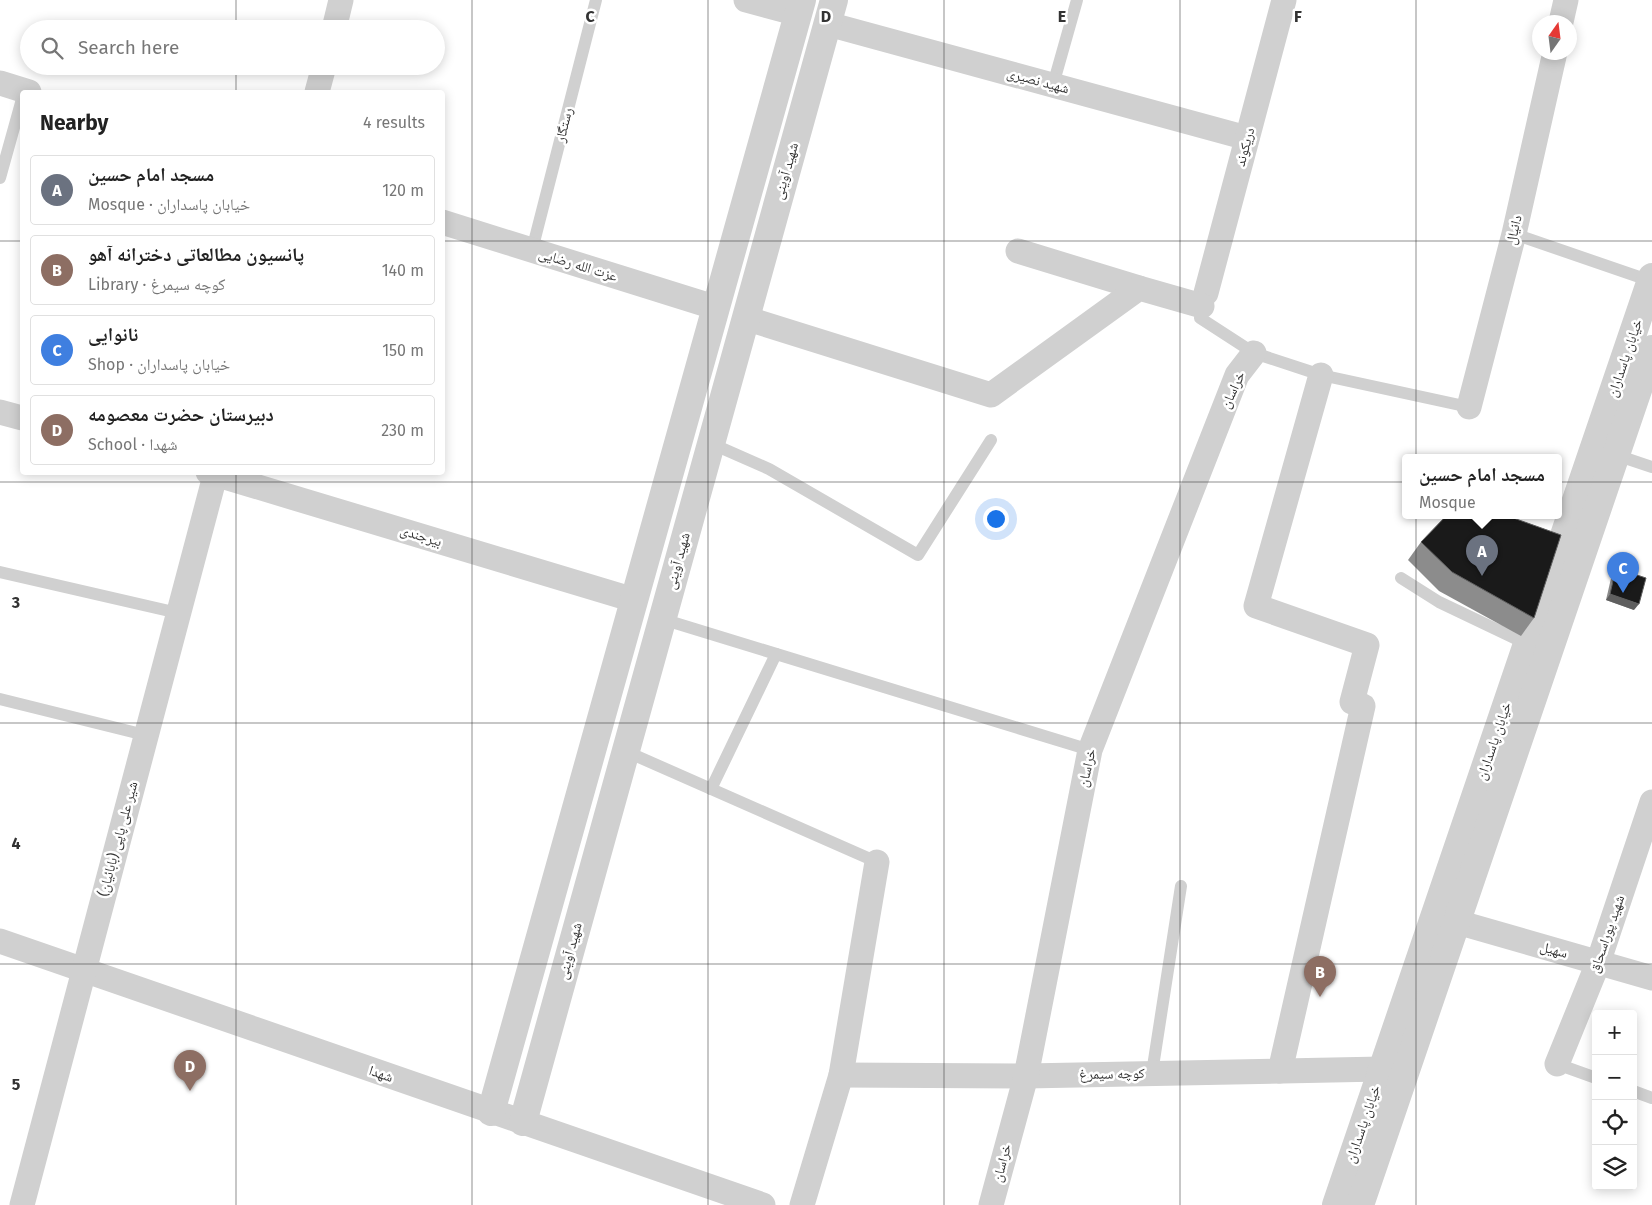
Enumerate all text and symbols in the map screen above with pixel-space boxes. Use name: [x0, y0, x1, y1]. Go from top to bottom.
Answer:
text: C: [585, 7, 595, 26]
text: D: [821, 7, 831, 26]
text: E: [1058, 7, 1066, 26]
text: F: [1294, 7, 1302, 26]
north arrow: [1532, 15, 1577, 60]
search box: [20, 20, 445, 75]
icon: search: [38, 34, 66, 62]
text: Search here: [78, 36, 179, 59]
street label: شهید نصیری: [1005, 65, 1071, 97]
street label: رستگار: [551, 106, 576, 145]
text: Nearby: [40, 110, 108, 136]
text: 4 results: [363, 113, 425, 132]
street label: دریکوند: [1232, 126, 1258, 168]
street label: شهید آوینی: [770, 141, 802, 201]
text: مسجد امام حسین: [88, 163, 214, 186]
text: A: [52, 181, 62, 200]
text: 120 m: [382, 181, 424, 200]
text: Mosque · خیابان پاسداران: [88, 195, 250, 214]
street label: دانیال: [1502, 213, 1526, 246]
text: پانسیون مطالعاتی دخترانه آهو: [88, 243, 304, 266]
street label: عزت الله رضایی: [537, 245, 619, 285]
text: B: [52, 261, 62, 280]
text: 140 m: [382, 261, 424, 280]
text: Library · کوچه سیمرغ: [88, 275, 226, 294]
street label: خیابان پاسداران: [1604, 317, 1646, 399]
text: نانوایی: [88, 323, 138, 346]
text: C: [52, 341, 62, 360]
text: 150 m: [382, 341, 424, 360]
text: Shop · خیابان پاسداران: [88, 355, 230, 374]
street label: خراسان: [1217, 369, 1249, 411]
text: دبیرستان حضرت معصومه: [88, 403, 274, 426]
text: D: [52, 421, 62, 440]
text: 230 m: [381, 421, 424, 440]
text: School · شهدا: [88, 435, 177, 454]
popup: [1402, 454, 1562, 519]
text: مسجد امام حسین: [1419, 463, 1545, 486]
text: Mosque: [1419, 493, 1476, 512]
your location: [983, 506, 1009, 532]
street label: بیرجندی: [398, 522, 444, 550]
street label: شهید آوینی: [662, 531, 694, 591]
pin: A: [1466, 535, 1498, 576]
pin: C: [1607, 552, 1639, 593]
text: 3: [11, 593, 20, 612]
street label: خیابان پاسداران: [1473, 700, 1515, 782]
street label: خراسان: [1074, 747, 1100, 789]
street label: شیر علی پاپی (بابائیان): [94, 780, 142, 898]
text: 4: [11, 834, 21, 853]
street label: شهید پوراسحاق: [1586, 893, 1628, 975]
street label: شهید آوینی: [554, 921, 586, 981]
street label: سهیل: [1538, 938, 1570, 962]
pin: B: [1304, 956, 1336, 997]
map controls: [1592, 1010, 1637, 1190]
button: +: [1592, 1010, 1637, 1055]
pin: D: [174, 1050, 206, 1091]
button: −: [1592, 1055, 1637, 1100]
street label: شهدا: [367, 1062, 395, 1086]
street label: کوچه سیمرغ: [1079, 1065, 1145, 1084]
text: 5: [12, 1075, 21, 1094]
street label: خیابان پاسداران: [1342, 1083, 1384, 1165]
button: locate: [1592, 1100, 1637, 1145]
street label: خراسان: [989, 1142, 1015, 1184]
button: layers: [1592, 1145, 1637, 1190]

